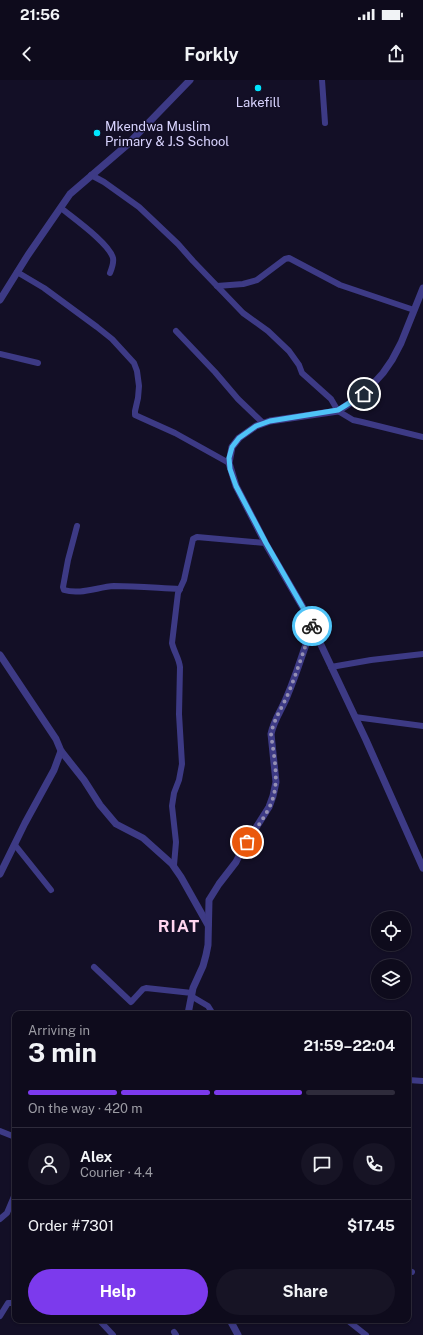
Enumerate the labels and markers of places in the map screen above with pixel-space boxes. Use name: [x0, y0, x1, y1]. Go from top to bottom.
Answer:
marker: Lakefill: [253, 83, 263, 93]
place label: Lakefill: [236, 95, 280, 110]
place label: Mkendwa Muslim Primary & J.S School: [105, 119, 229, 149]
marker: Mkendwa Muslim Primary & J.S School: [92, 128, 102, 138]
pin: [347, 377, 381, 411]
pin: [230, 825, 264, 859]

